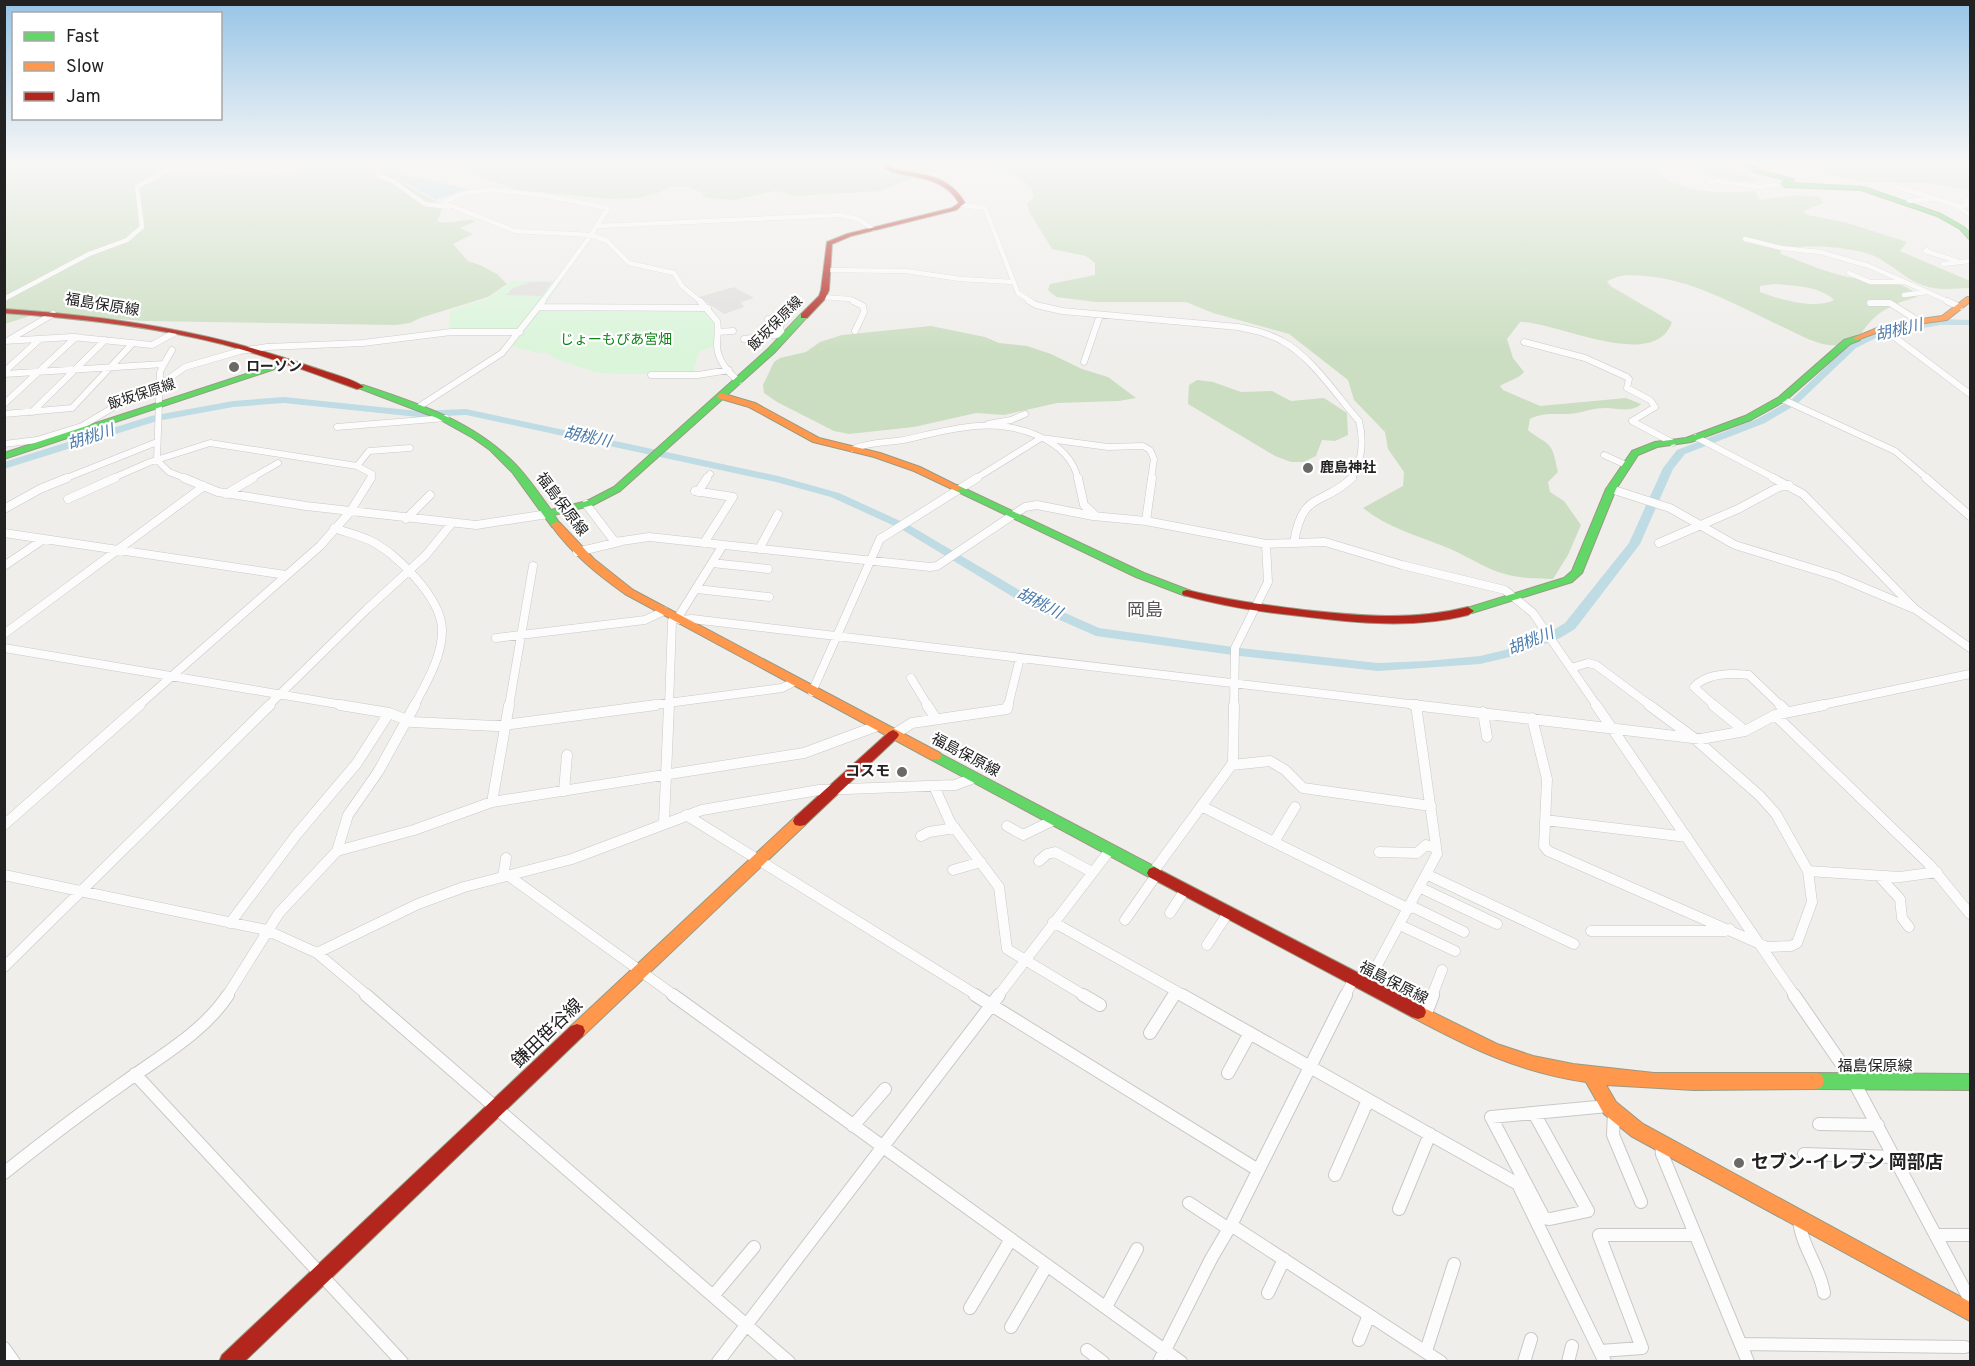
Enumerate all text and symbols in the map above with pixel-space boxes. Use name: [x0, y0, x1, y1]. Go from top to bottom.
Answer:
legend: [12, 12, 222, 120]
text: Fast: [66, 26, 99, 49]
text: Slow: [66, 56, 104, 79]
text: Jam: [66, 86, 101, 109]
street label: 福島保原線: [63, 291, 141, 321]
street label: 飯坂保原線: [745, 293, 807, 355]
water label: 胡桃川: [1873, 315, 1927, 346]
park label: じょーもぴあ宮畑: [560, 332, 672, 349]
place label: ローソン: [246, 359, 302, 376]
marker: ローソン: [227, 360, 241, 374]
street label: 飯坂保原線: [106, 376, 178, 414]
water label: 胡桃川: [65, 420, 119, 455]
water label: 胡桃川: [561, 423, 615, 453]
place label: 鹿島神社: [1320, 459, 1376, 477]
marker: 鹿島神社: [1301, 461, 1315, 475]
street label: 福島保原線: [531, 469, 591, 541]
water label: 胡桃川: [1013, 584, 1067, 625]
district label: 岡島: [1127, 600, 1163, 623]
water label: 胡桃川: [1505, 623, 1559, 660]
street label: 福島保原線: [927, 730, 1003, 782]
place label: コスモ: [845, 763, 890, 782]
marker: コスモ: [895, 765, 909, 779]
street label: 福島保原線: [1355, 959, 1431, 1009]
street label: 鎌田笹谷線: [508, 994, 588, 1074]
street label: 福島保原線: [1837, 1058, 1913, 1077]
place label: セブン-イレブン 岡部店: [1751, 1152, 1943, 1175]
marker: セブン-イレブン 岡部店: [1732, 1156, 1746, 1170]

